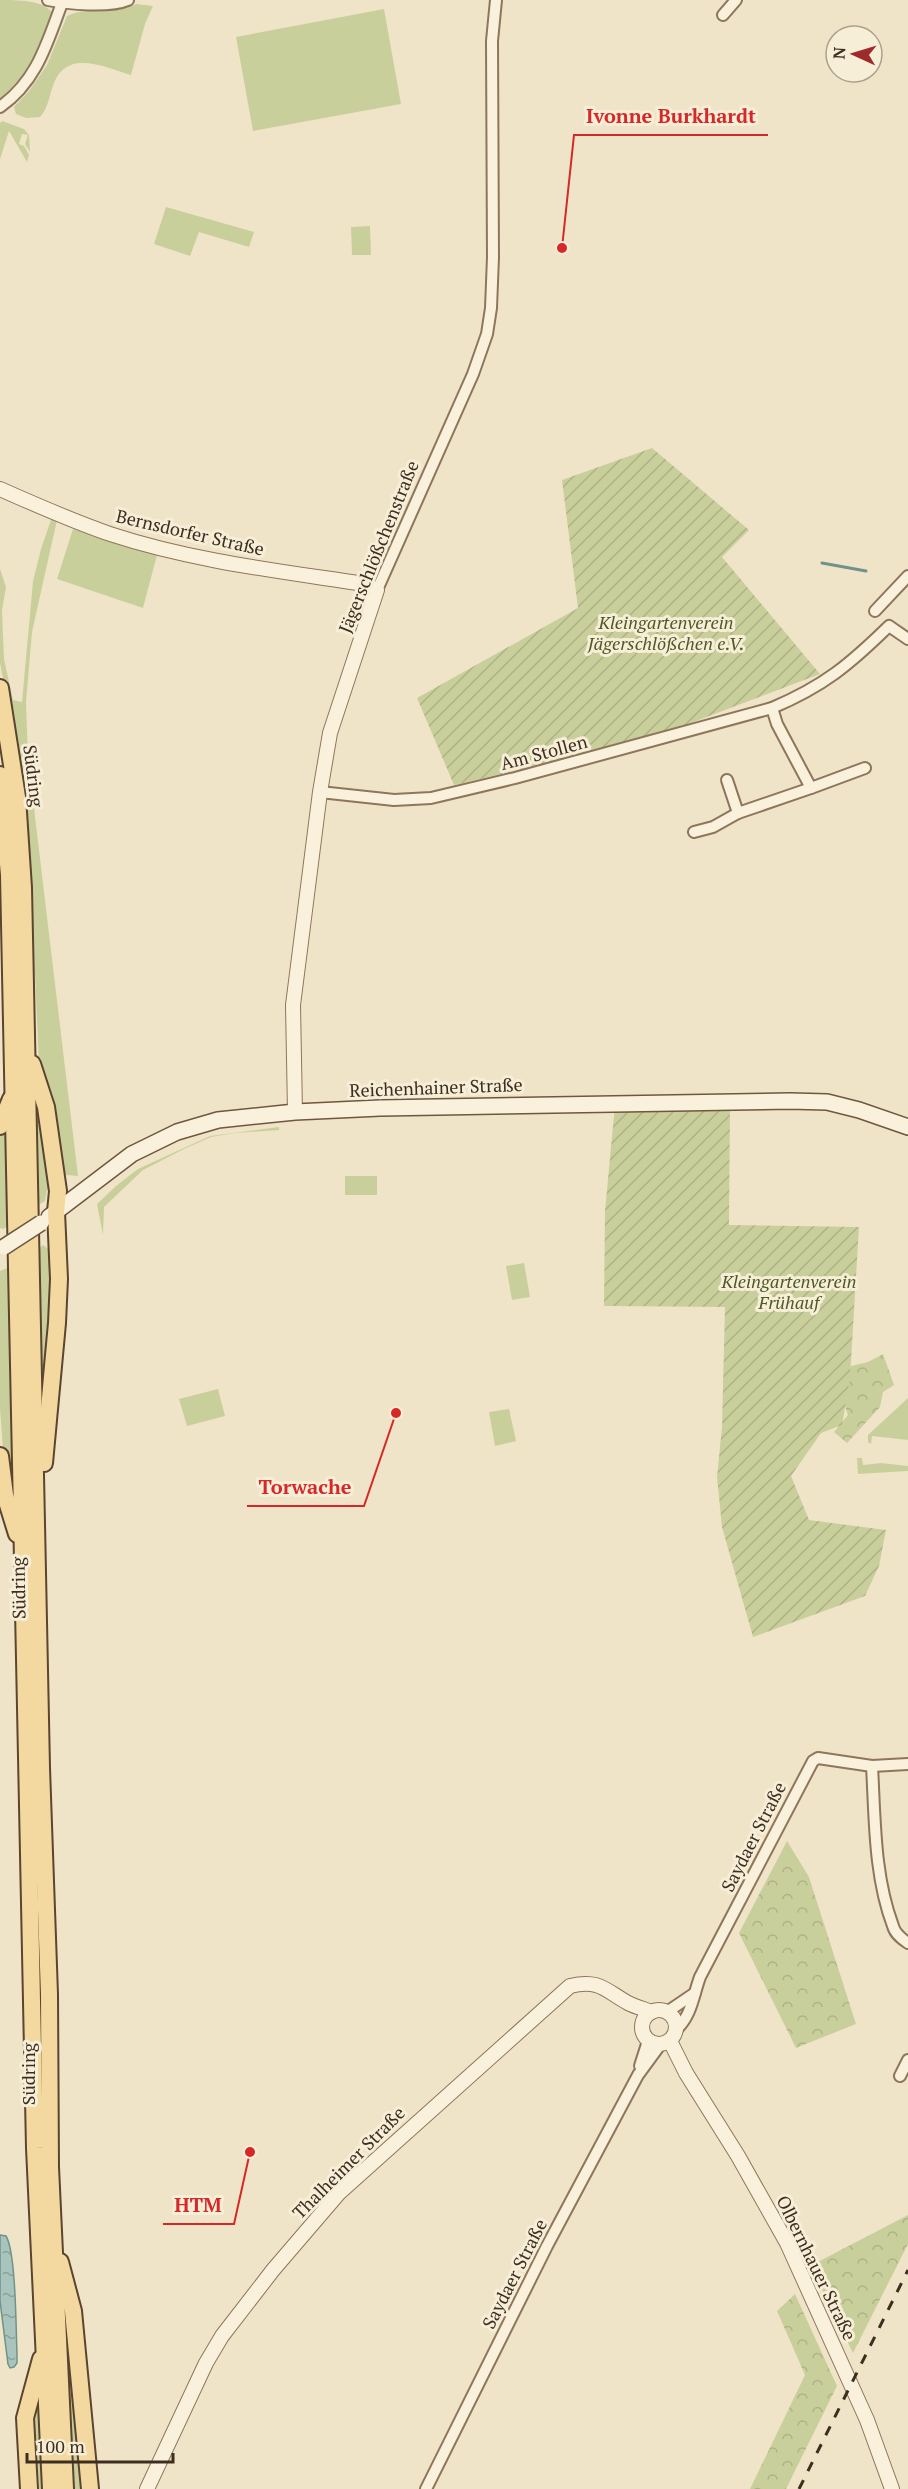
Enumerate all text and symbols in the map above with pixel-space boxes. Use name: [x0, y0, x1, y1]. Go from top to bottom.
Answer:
north arrow: [824, 24, 884, 84]
text: N: [828, 46, 850, 60]
callout: Ivonne Burkhardt: [574, 97, 768, 135]
text: Ivonne Burkhardt: [586, 102, 756, 129]
street label: Jägerschlößchenstraße: [332, 457, 424, 636]
street label: Bernsdorfer Straße: [114, 503, 267, 561]
park label: Kleingartenverein Jägerschlößchen e.V.: [587, 610, 744, 655]
street label: Am Stollen: [498, 729, 590, 775]
street label: Südring: [18, 743, 50, 809]
street label: Reichenhainer Straße: [349, 1072, 523, 1102]
park label: Kleingartenverein Frühauf: [720, 1269, 857, 1314]
callout: Torwache: [247, 1468, 364, 1506]
text: Torwache: [259, 1473, 352, 1500]
street label: Südring: [5, 1556, 31, 1619]
street label: Saydaer Straße: [715, 1778, 791, 1896]
street label: Südring: [16, 2042, 40, 2105]
street label: Thalheimer Straße: [287, 2101, 410, 2224]
callout: HTM: [163, 2186, 234, 2224]
text: HTM: [174, 2191, 222, 2218]
street label: Olbernhauer Straße: [771, 2191, 862, 2344]
street label: Saydaer Straße: [476, 2215, 552, 2333]
scale bar: [27, 2426, 172, 2464]
text: 100 m: [36, 2434, 85, 2458]

